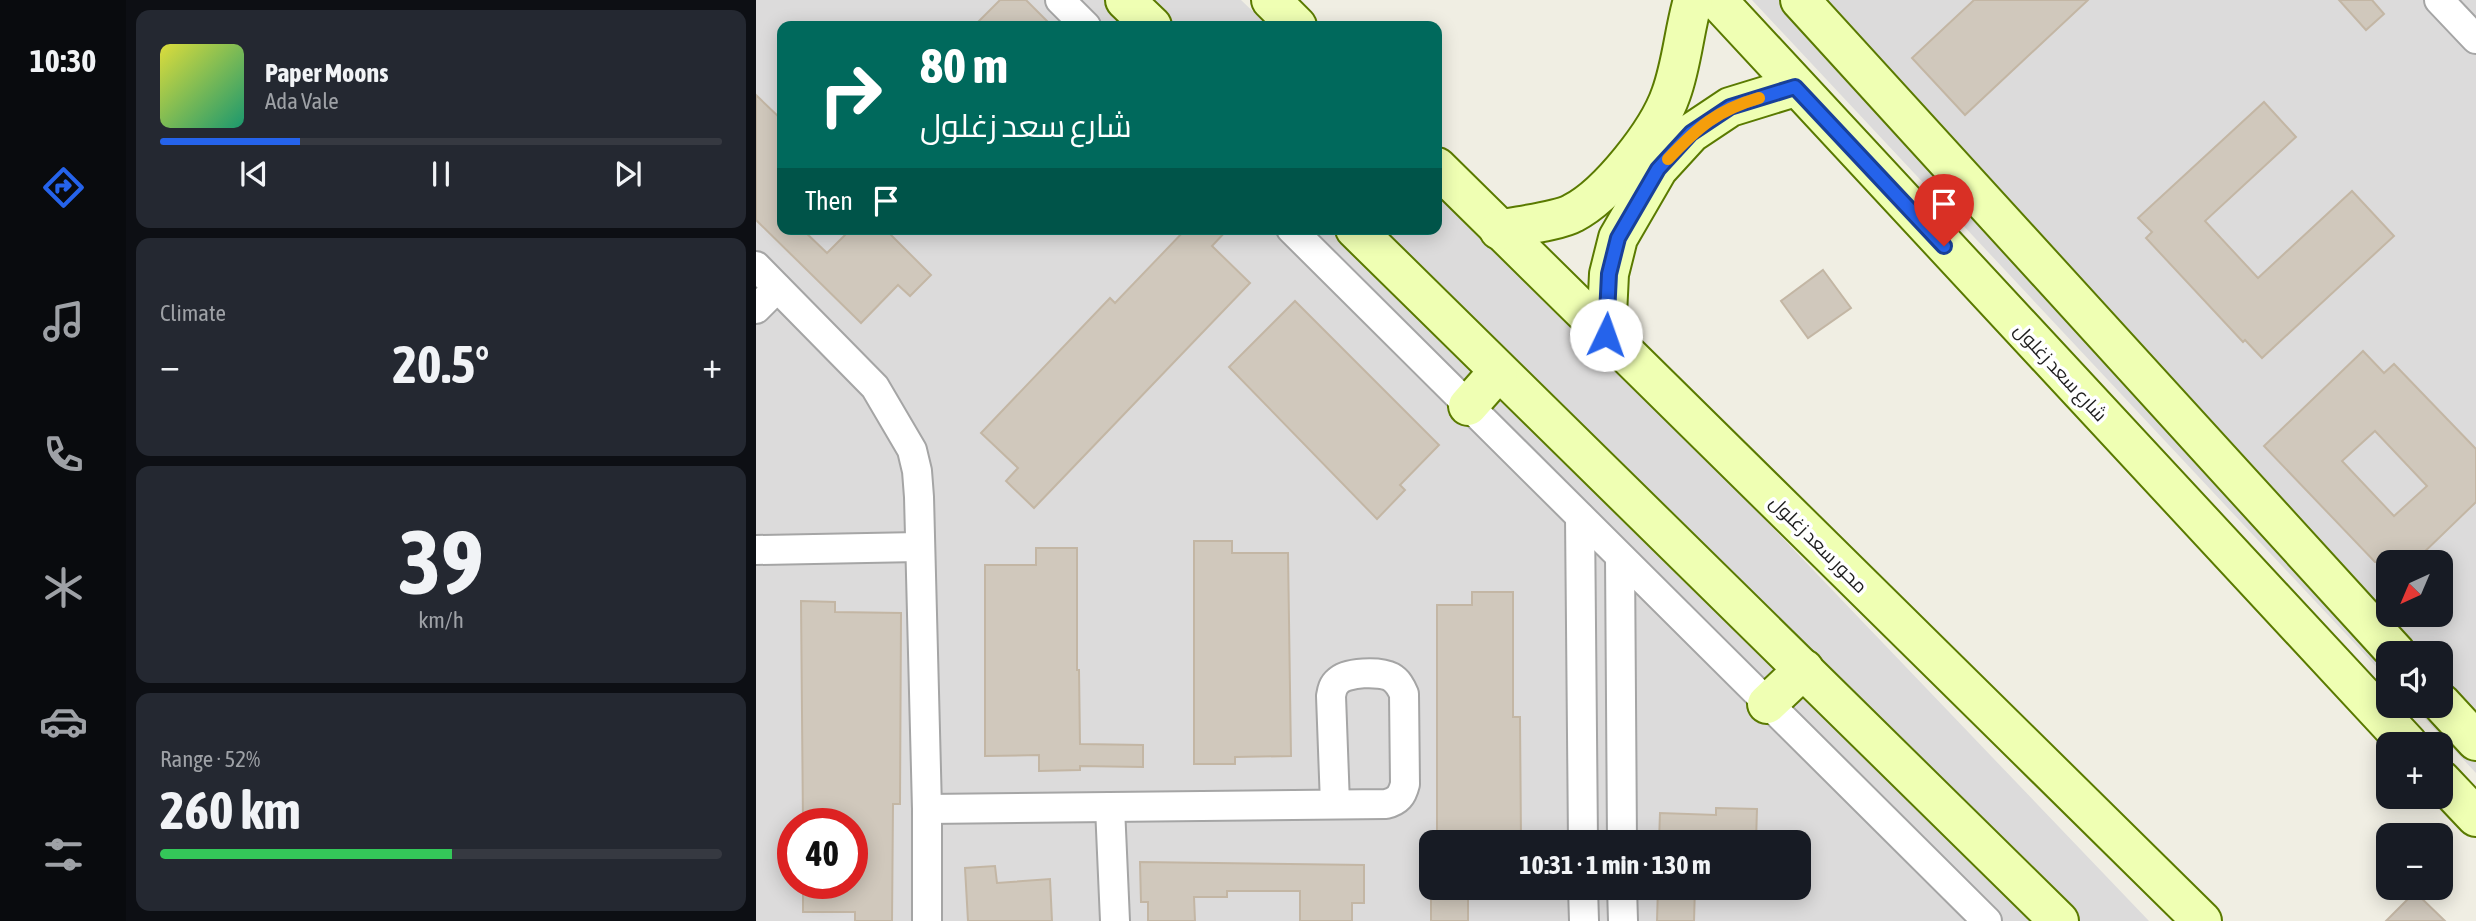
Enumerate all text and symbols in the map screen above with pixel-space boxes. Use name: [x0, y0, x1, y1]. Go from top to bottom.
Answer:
text: 80 m: [920, 37, 1008, 93]
text: 10:30: [30, 42, 96, 79]
icon: right: [805, 49, 896, 140]
text: Paper Moons: [265, 58, 388, 88]
text: Ada Vale: [265, 88, 339, 114]
text: شارع سعد زغلول: [920, 107, 1132, 144]
icon: previous: [235, 155, 273, 193]
icon: pause: [422, 155, 460, 193]
icon: next: [609, 155, 647, 193]
icon: directions: [39, 163, 88, 212]
pin: [1914, 174, 1974, 246]
icon: arrive: [867, 182, 905, 220]
icon: arrive: [1925, 185, 1963, 223]
text: Then: [805, 186, 853, 216]
icon: music: [39, 297, 88, 346]
position arrow: [1569, 298, 1643, 372]
text: Climate: [160, 300, 226, 326]
street label: شارع سعد زغلول: [2008, 319, 2112, 428]
text: 20.5°: [393, 334, 489, 394]
text: −: [160, 343, 180, 386]
text: +: [702, 343, 722, 386]
icon: phone: [39, 430, 88, 479]
street label: محور سعد زغلول: [1765, 491, 1872, 598]
text: 39: [398, 509, 484, 613]
north arrow: [2376, 550, 2454, 626]
map controls: [2376, 550, 2453, 900]
icon: climate: [39, 563, 88, 612]
text: km/h: [418, 607, 464, 633]
button: sound: [2376, 641, 2453, 718]
icon: car: [39, 697, 88, 746]
button: +: [2376, 732, 2453, 809]
text: Range · 52%: [160, 746, 260, 772]
text: 260 km: [160, 780, 301, 840]
speed limit sign: 40: [777, 808, 868, 899]
button: −: [2376, 823, 2453, 900]
icon: filters: [39, 830, 88, 879]
text: 10:31 · 1 min · 130 m: [1519, 850, 1711, 880]

